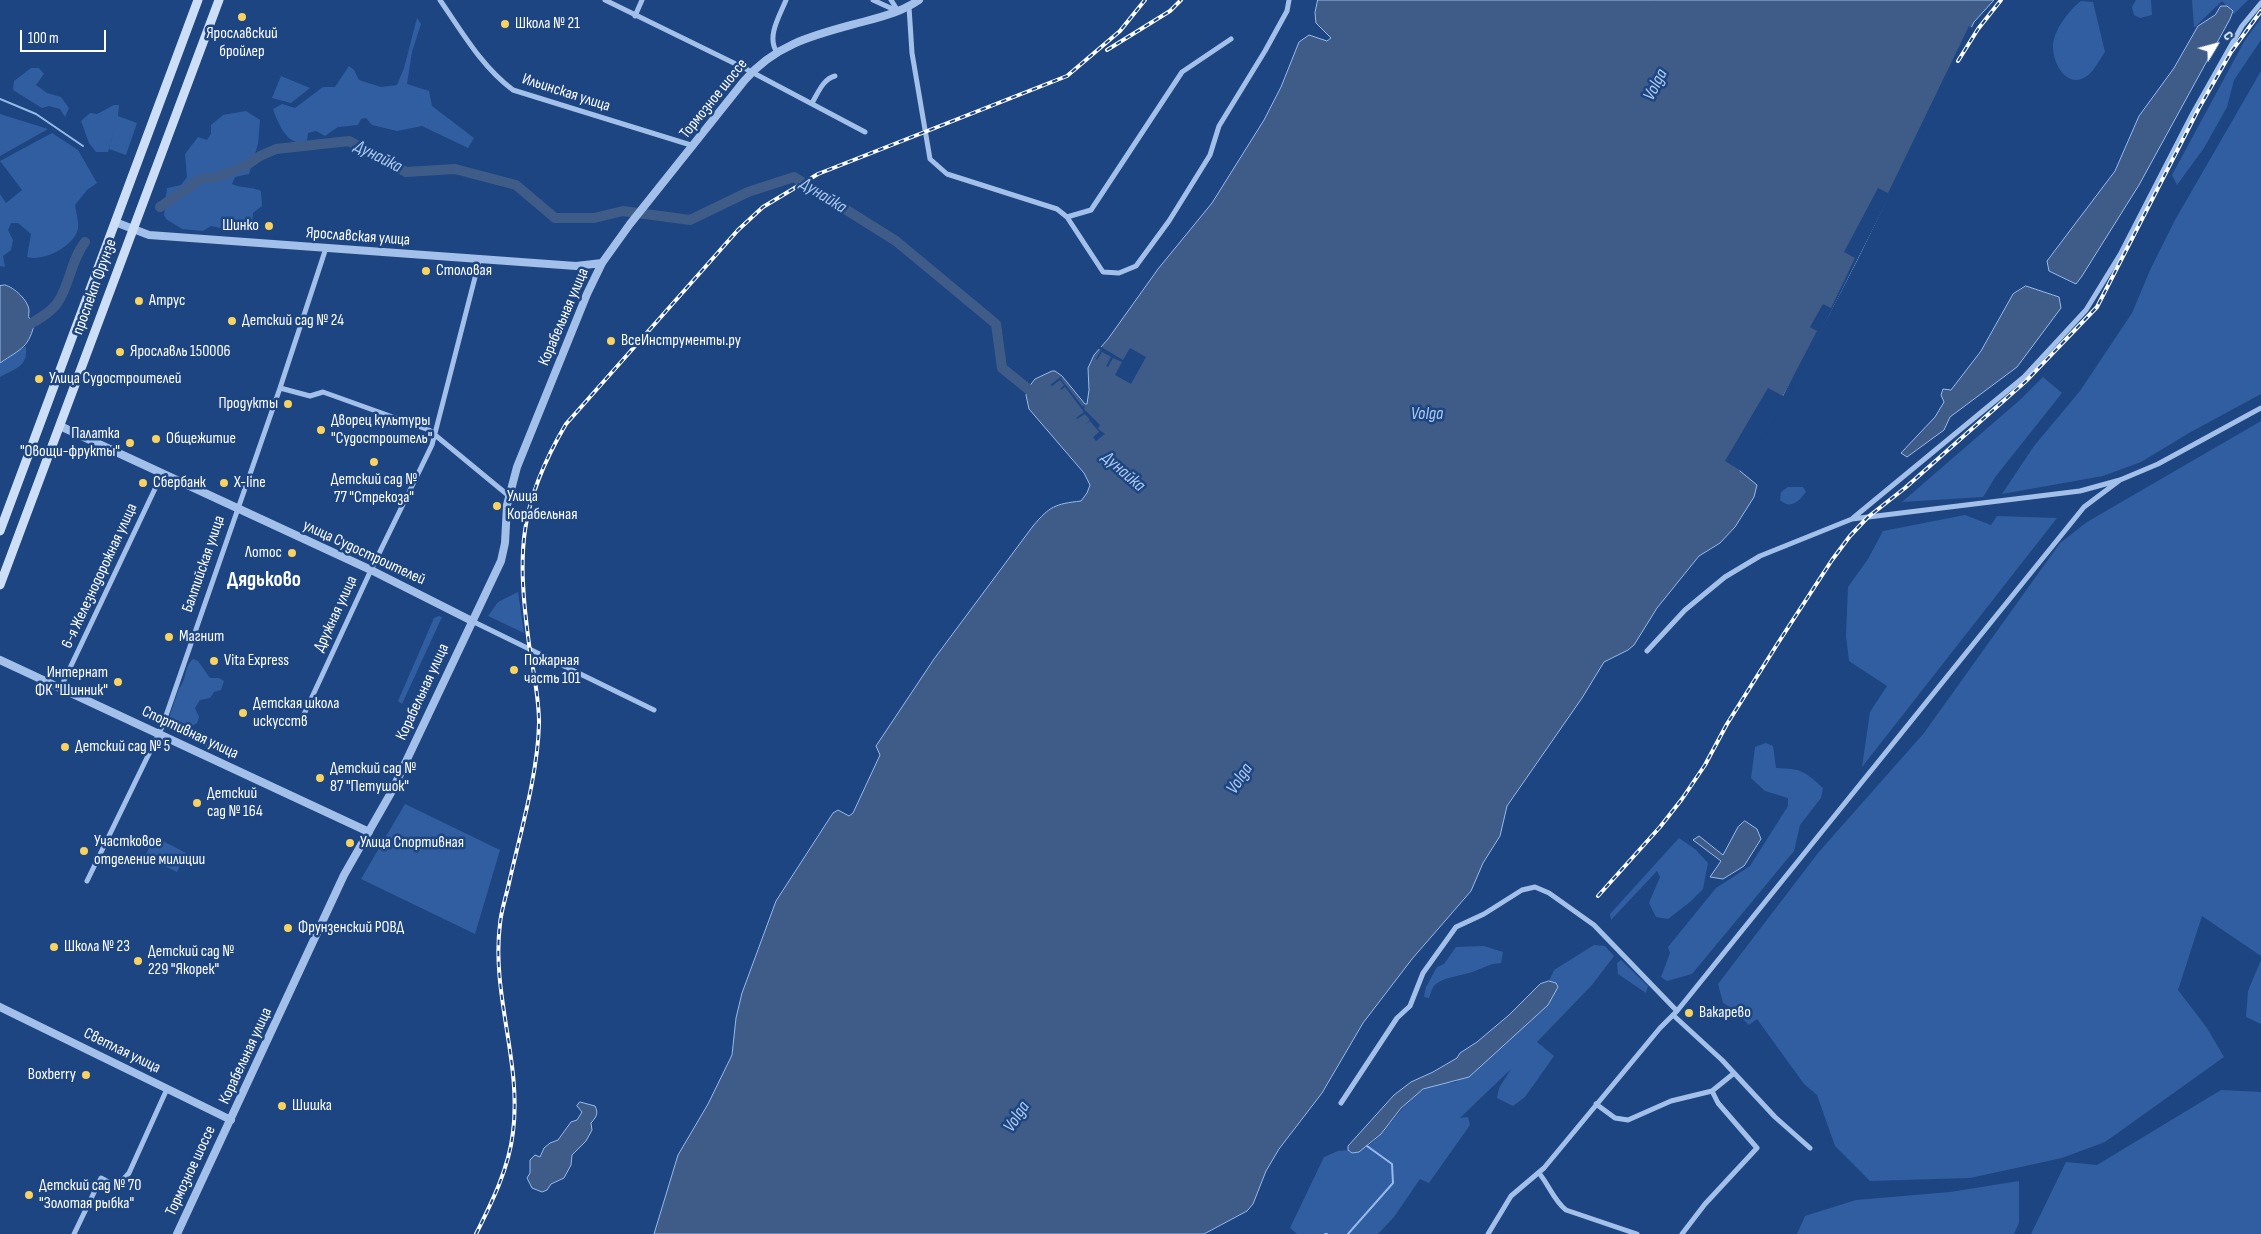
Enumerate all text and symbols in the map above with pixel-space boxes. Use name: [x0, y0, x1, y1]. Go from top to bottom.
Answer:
marker: Ярославский бройлер: [236, 11, 248, 23]
place label: Школа № 21: [515, 14, 580, 34]
marker: Школа № 21: [499, 18, 511, 30]
scale bar: [22, 20, 109, 52]
north arrow: [2191, 20, 2241, 70]
place label: Ярославский бройлер: [206, 24, 278, 62]
text: С: [2219, 28, 2237, 44]
text: 100 m: [28, 29, 59, 48]
street label: Тормозное шоссе: [676, 55, 752, 143]
water label: Volga: [1639, 66, 1673, 104]
street label: Ильинская улица: [519, 70, 613, 116]
water label: Дунайка: [350, 136, 406, 178]
water label: Дунайка: [796, 173, 850, 219]
place label: Шинко: [222, 216, 259, 236]
marker: Шинко: [263, 220, 275, 232]
street label: Ярославская улица: [305, 224, 411, 250]
street label: проспект Фрунзе: [69, 237, 121, 337]
place label: Столовая: [436, 261, 492, 281]
marker: Столовая: [420, 265, 432, 277]
street label: Корабельная улица: [535, 265, 593, 369]
place label: Атрус: [149, 291, 185, 311]
marker: Атрус: [133, 295, 145, 307]
place label: Детский сад № 24: [242, 311, 344, 331]
marker: Детский сад № 24: [226, 315, 238, 327]
place label: ВсеИнструменты.ру: [621, 331, 741, 351]
marker: ВсеИнструменты.ру: [605, 335, 617, 347]
place label: Ярославль 150006: [130, 342, 231, 362]
marker: Ярославль 150006: [114, 346, 126, 358]
place label: Улица Судостроителей: [49, 369, 182, 389]
marker: Улица Судостроителей: [33, 373, 45, 385]
place label: Продукты: [218, 394, 278, 414]
marker: Продукты: [282, 398, 294, 410]
water label: Volga: [1411, 403, 1443, 425]
place label: Дворец культуры "Судостроитель": [331, 411, 433, 449]
place label: Палатка "Овощи-фрукты": [20, 424, 120, 462]
marker: Дворец культуры "Судостроитель": [315, 424, 327, 436]
place label: Общежитие: [166, 429, 236, 449]
marker: Общежитие: [150, 433, 162, 445]
marker: Палатка "Овощи-фрукты": [124, 437, 136, 449]
water label: Дунайка: [1097, 447, 1149, 497]
marker: Детский сад № 77 "Стрекоза": [368, 456, 380, 468]
place label: Детский сад № 77 "Стрекоза": [331, 470, 417, 508]
place label: Сбербанк: [153, 473, 206, 493]
place label: X-line: [234, 473, 266, 493]
marker: Сбербанк: [137, 477, 149, 489]
marker: X-line: [218, 477, 230, 489]
place label: Улица Корабельная: [507, 487, 577, 525]
marker: Улица Корабельная: [491, 500, 503, 512]
street label: 6-я Железнодорожная улица: [58, 501, 142, 651]
street label: Балтийская улица: [178, 513, 230, 615]
street label: улица Судостроителей: [300, 516, 428, 590]
place label: Лотос: [245, 543, 282, 563]
marker: Лотос: [286, 547, 298, 559]
district label: Дядьково: [227, 568, 301, 594]
street label: Дружная улица: [310, 573, 362, 655]
place label: Магнит: [179, 627, 224, 647]
marker: Магнит: [163, 631, 175, 643]
street label: Корабельная улица: [392, 641, 454, 743]
place label: Vita Express: [224, 651, 289, 671]
place label: Пожарная часть 101: [524, 651, 580, 689]
marker: Vita Express: [208, 655, 220, 667]
place label: Интернат ФК "Шинник": [35, 663, 108, 701]
marker: Пожарная часть 101: [508, 664, 520, 676]
marker: Интернат ФК "Шинник": [112, 676, 124, 688]
place label: Детская школа искусств: [253, 694, 339, 732]
street label: Спортивная улица: [139, 702, 241, 764]
marker: Детская школа искусств: [237, 707, 249, 719]
place label: Детский сад № 5: [75, 737, 170, 757]
marker: Детский сад № 5: [59, 741, 71, 753]
place label: Детский сад № 87 "Петушок": [330, 759, 416, 797]
water label: Volga: [1222, 759, 1258, 799]
marker: Детский сад № 87 "Петушок": [314, 772, 326, 784]
place label: Детский сад № 164: [207, 784, 263, 822]
marker: Детский сад № 164: [191, 797, 203, 809]
place label: Участковое отделение милиции: [94, 832, 205, 870]
place label: Улица Спортивная: [360, 833, 464, 853]
marker: Улица Спортивная: [344, 837, 356, 849]
marker: Участковое отделение милиции: [78, 845, 90, 857]
place label: Фрунзенский РОВД: [298, 918, 404, 938]
marker: Фрунзенский РОВД: [282, 922, 294, 934]
place label: Школа № 23: [64, 937, 130, 957]
marker: Школа № 23: [48, 941, 60, 953]
place label: Детский сад № 229 "Якорек": [148, 942, 234, 980]
marker: Детский сад № 229 "Якорек": [132, 955, 144, 967]
place label: Вакарево: [1699, 1003, 1751, 1023]
street label: Корабельная улица: [215, 1005, 277, 1107]
marker: Вакарево: [1683, 1007, 1695, 1019]
street label: Светлая улица: [80, 1024, 164, 1078]
place label: Boxberry: [28, 1065, 76, 1085]
marker: Boxberry: [80, 1069, 92, 1081]
place label: Шишка: [292, 1096, 332, 1116]
water label: Volga: [999, 1097, 1035, 1137]
marker: Шишка: [276, 1100, 288, 1112]
street label: Тормозное шоссе: [162, 1123, 220, 1219]
place label: Детский сад № 70 "Золотая рыбка": [39, 1176, 141, 1214]
marker: Детский сад № 70 "Золотая рыбка": [23, 1189, 35, 1201]

